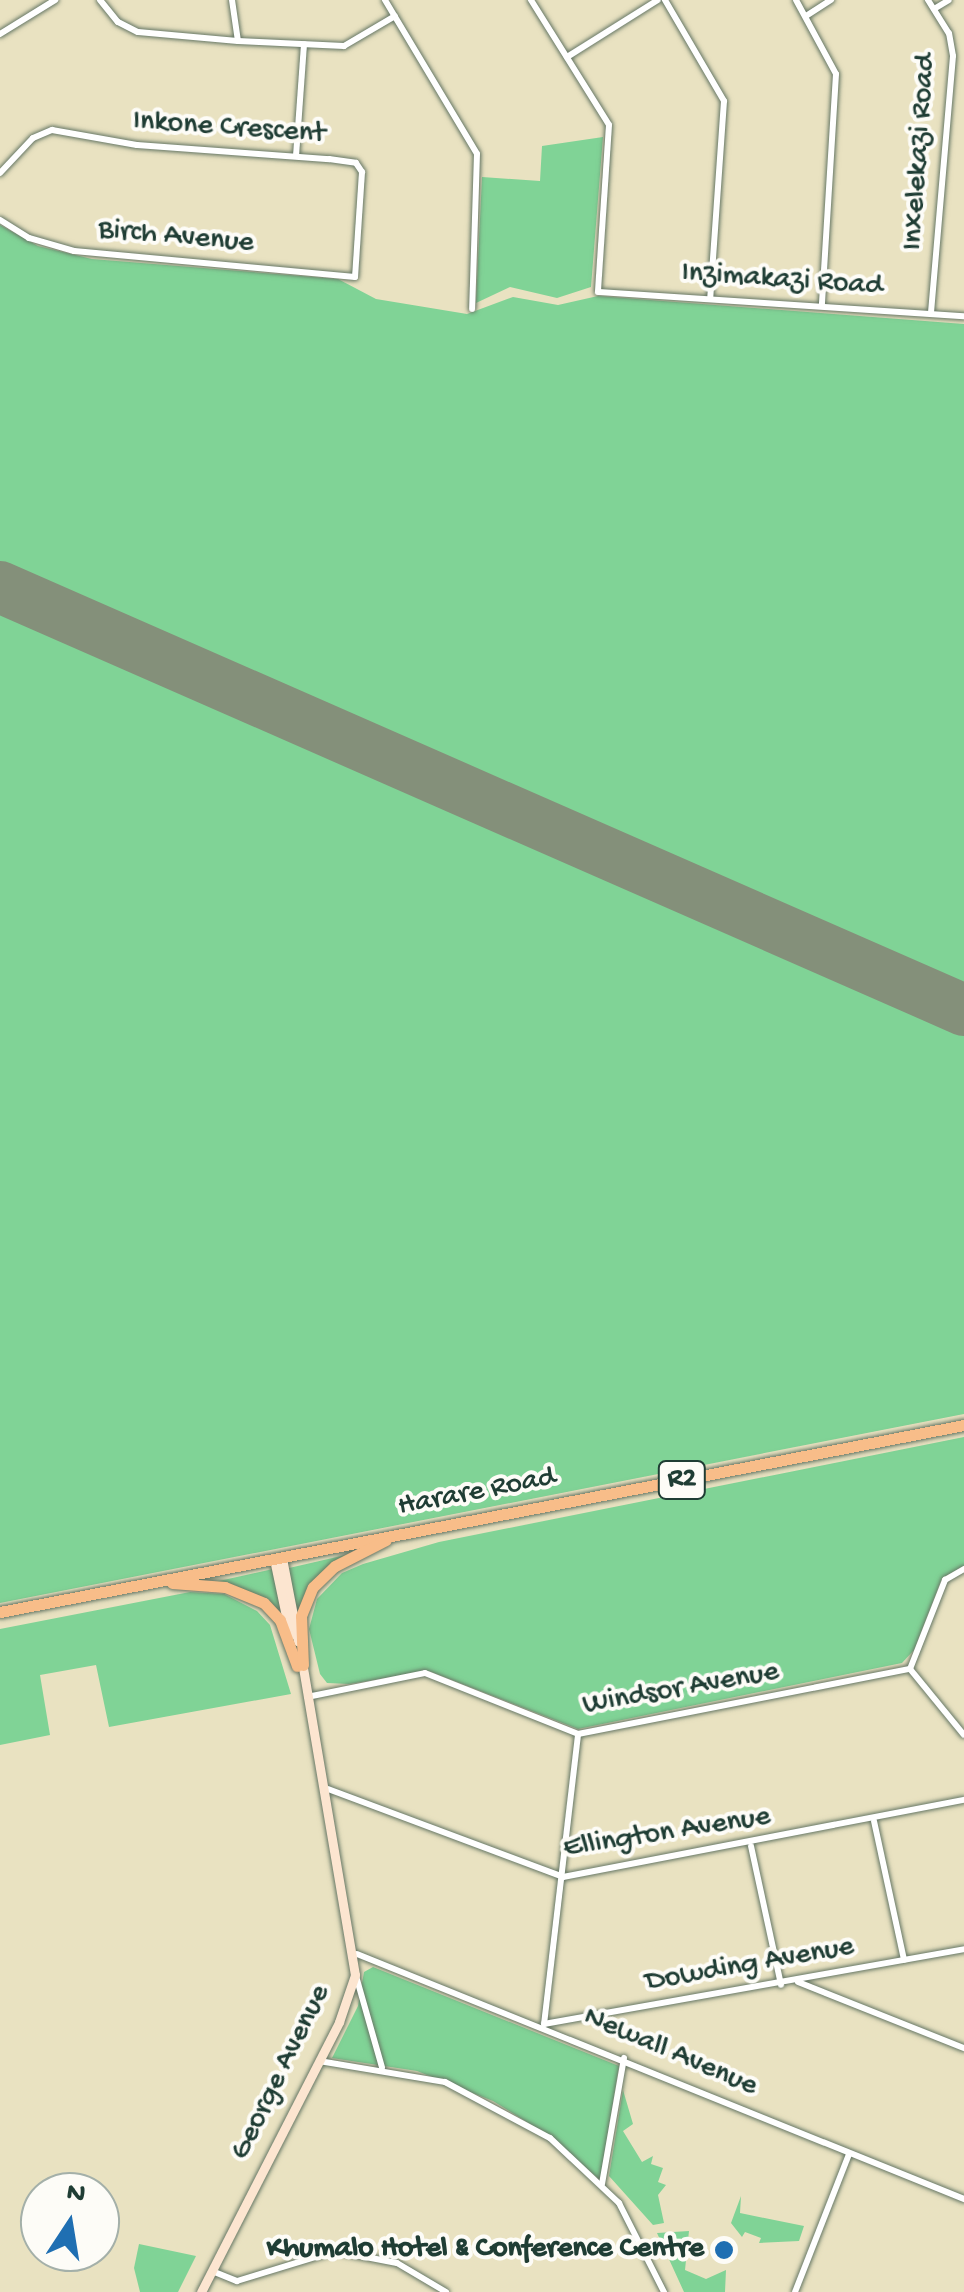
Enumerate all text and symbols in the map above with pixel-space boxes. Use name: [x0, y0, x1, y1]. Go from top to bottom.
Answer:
street label: Inxelekazi Road: [896, 52, 946, 252]
street label: Inkone Crescent: [132, 104, 326, 154]
street label: Birch Avenue: [97, 213, 255, 263]
street label: Inzimakazi Road: [680, 256, 884, 306]
road number: R2: [657, 1457, 707, 1503]
street label: Harare Road: [395, 1460, 559, 1526]
street label: Windsor Avenue: [580, 1655, 782, 1725]
street label: Ellington Avenue: [561, 1800, 773, 1868]
street label: Dowding Avenue: [643, 1930, 857, 2002]
street label: George Avenue: [224, 1980, 340, 2166]
street label: Newall Avenue: [578, 2000, 762, 2106]
north arrow: [20, 2172, 120, 2272]
text: N: [64, 2176, 88, 2212]
place label: Khumalo Hotel & Conference Centre: [267, 2232, 704, 2268]
marker: Khumalo Hotel & Conference Centre: [713, 2239, 735, 2261]

